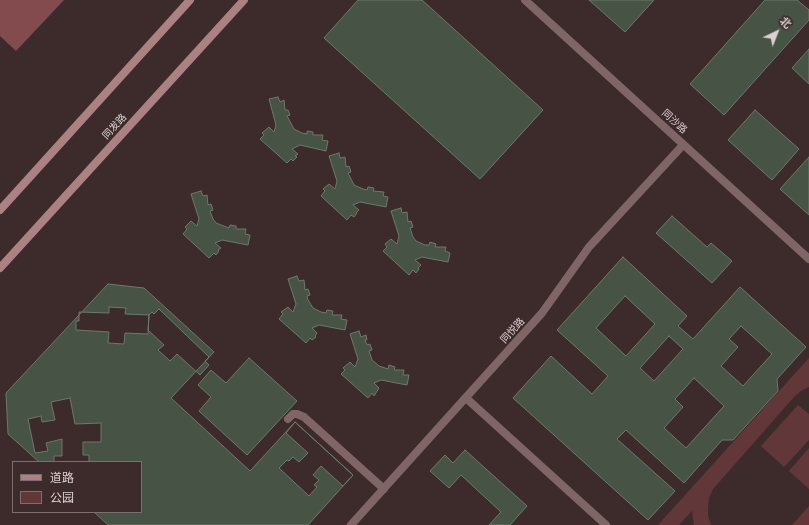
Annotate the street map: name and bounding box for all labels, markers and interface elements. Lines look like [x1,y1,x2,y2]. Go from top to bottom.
north arrow [757,12,797,52]
text: 北 [776,14,795,32]
street label: 同沙路 [659,108,689,136]
street label: 同发路 [101,112,129,142]
street label: 同悦路 [499,316,527,346]
legend [12,461,142,513]
text: 道路 [50,470,74,486]
text: 公园 [50,490,74,506]

